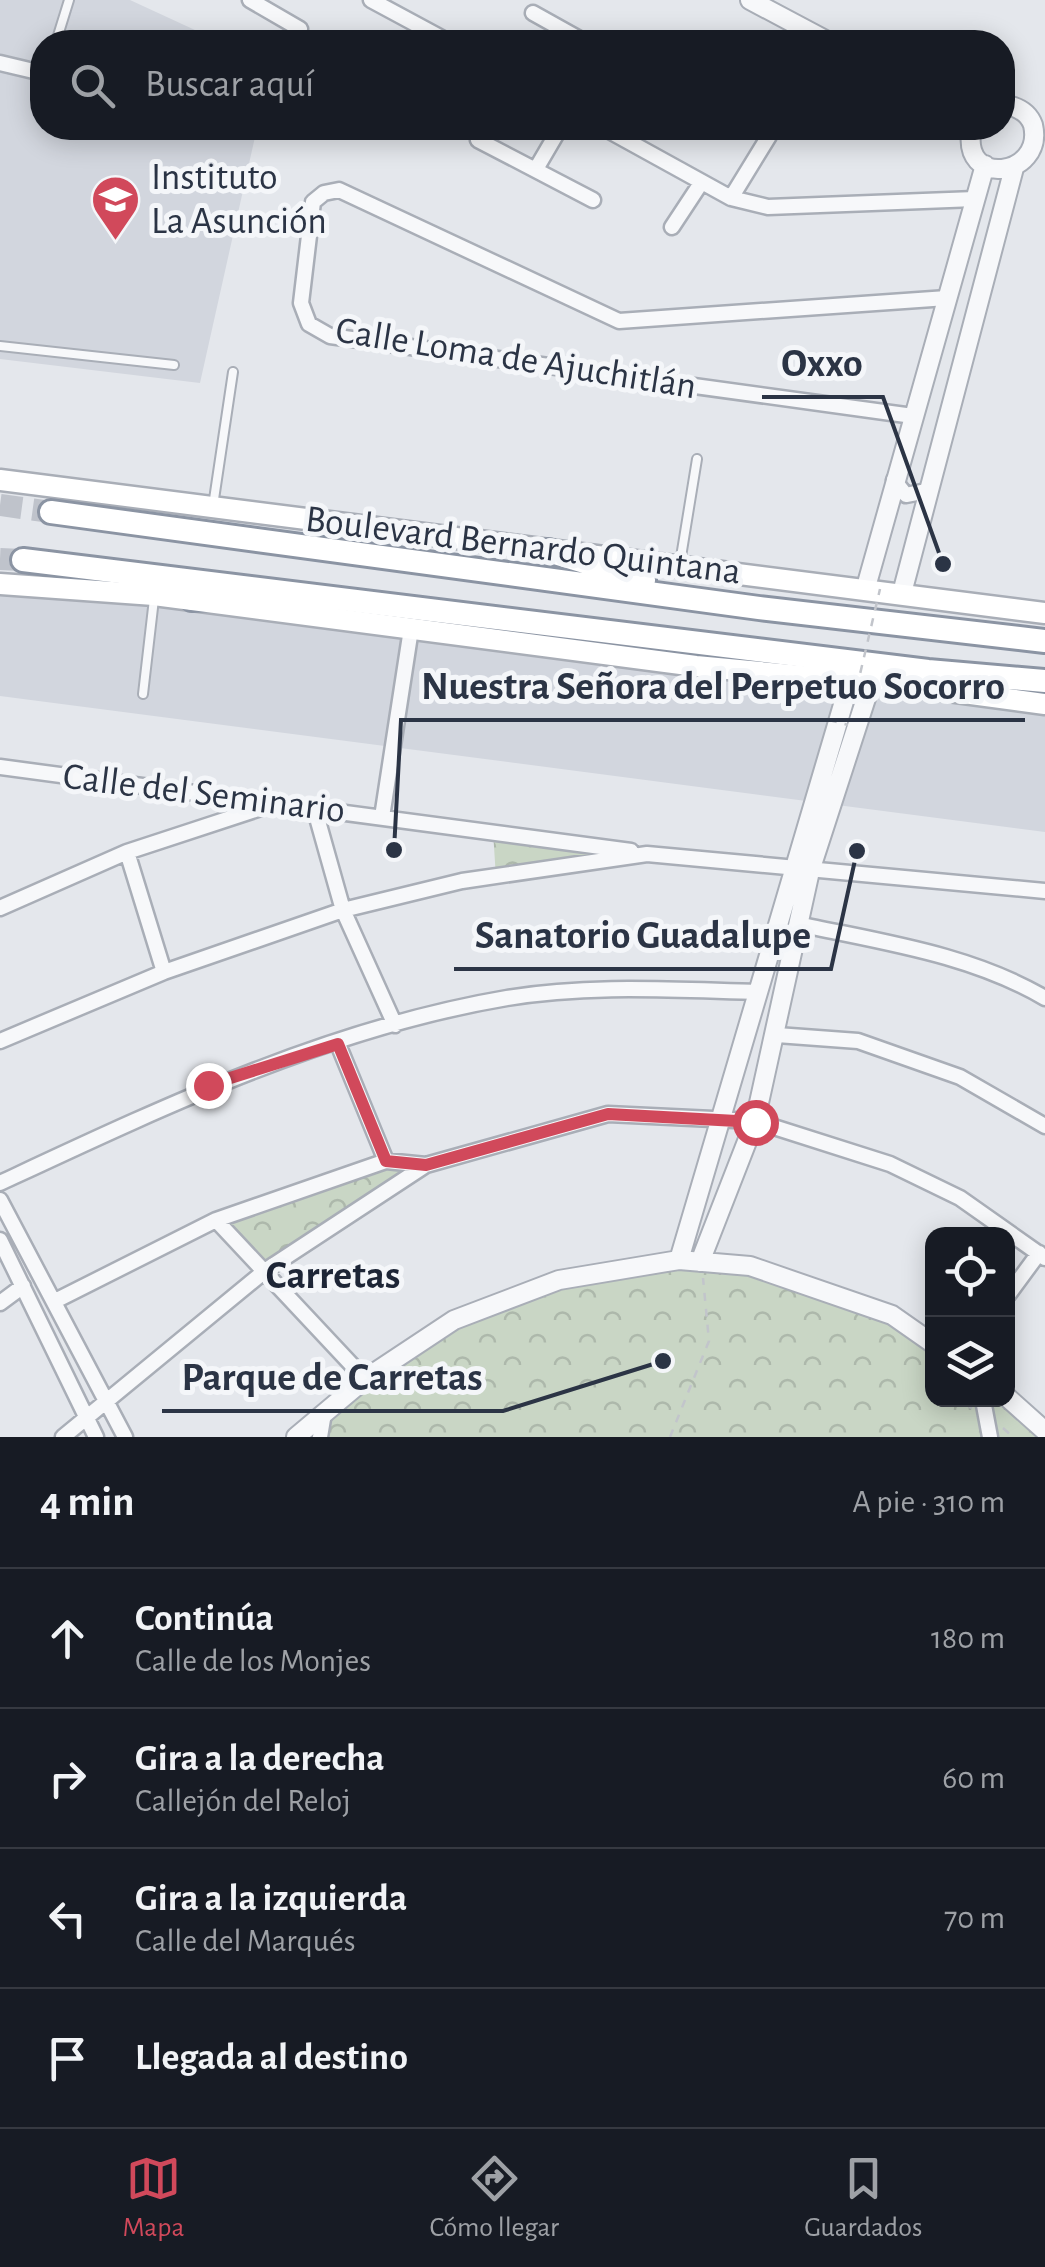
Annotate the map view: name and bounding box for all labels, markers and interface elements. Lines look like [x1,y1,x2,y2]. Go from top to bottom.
search box [30,30,1015,140]
icon: search [65,58,120,113]
text: Buscar aquí [145,66,314,104]
place label: Instituto La Asunción [151,159,327,241]
school or university icon: Instituto La Asunción [90,174,142,242]
street label: Calle Loma de Ajuchitlán [333,312,699,406]
callout: Oxxo [762,327,883,397]
text: Oxxo [781,344,863,384]
street label: Boulevard Bernardo Quintana [303,500,743,592]
callout: Nuestra Señora del Perpetuo Socorro [401,650,1025,720]
text: Nuestra Señora del Perpetuo Socorro [421,667,1005,707]
street label: Calle del Seminario [61,758,347,830]
callout: Sanatorio Guadalupe [454,899,831,969]
text: Sanatorio Guadalupe [475,916,811,956]
route end [186,1063,232,1109]
route start [733,1100,779,1146]
map controls [925,1227,1015,1407]
button: locate [925,1227,1015,1317]
district label: Carretas [266,1256,400,1296]
button: layers [925,1317,1015,1407]
callout: Parque de Carretas [162,1341,503,1411]
text: Parque de Carretas [181,1358,483,1398]
text: 4 min [40,1481,135,1523]
text: A pie · 310 m [853,1486,1005,1518]
text: Continúa [135,1600,274,1638]
icon: ahead [40,1611,95,1666]
text: 180 m [931,1622,1005,1654]
text: Calle de los Monjes [135,1645,371,1677]
text: Gira a la derecha [135,1740,385,1778]
icon: right [40,1751,95,1806]
text: 60 m [942,1762,1005,1794]
text: Callejón del Reloj [135,1785,351,1817]
text: Gira a la izquierda [135,1880,407,1918]
icon: left [40,1891,95,1946]
text: 70 m [944,1902,1005,1934]
text: Calle del Marqués [135,1925,356,1957]
icon: arrive [40,2031,95,2086]
text: Llegada al destino [135,2039,408,2077]
tab: Mapa [123,2151,184,2245]
tab: Cómo llegar [430,2151,559,2245]
tab: Guardados [804,2151,922,2245]

